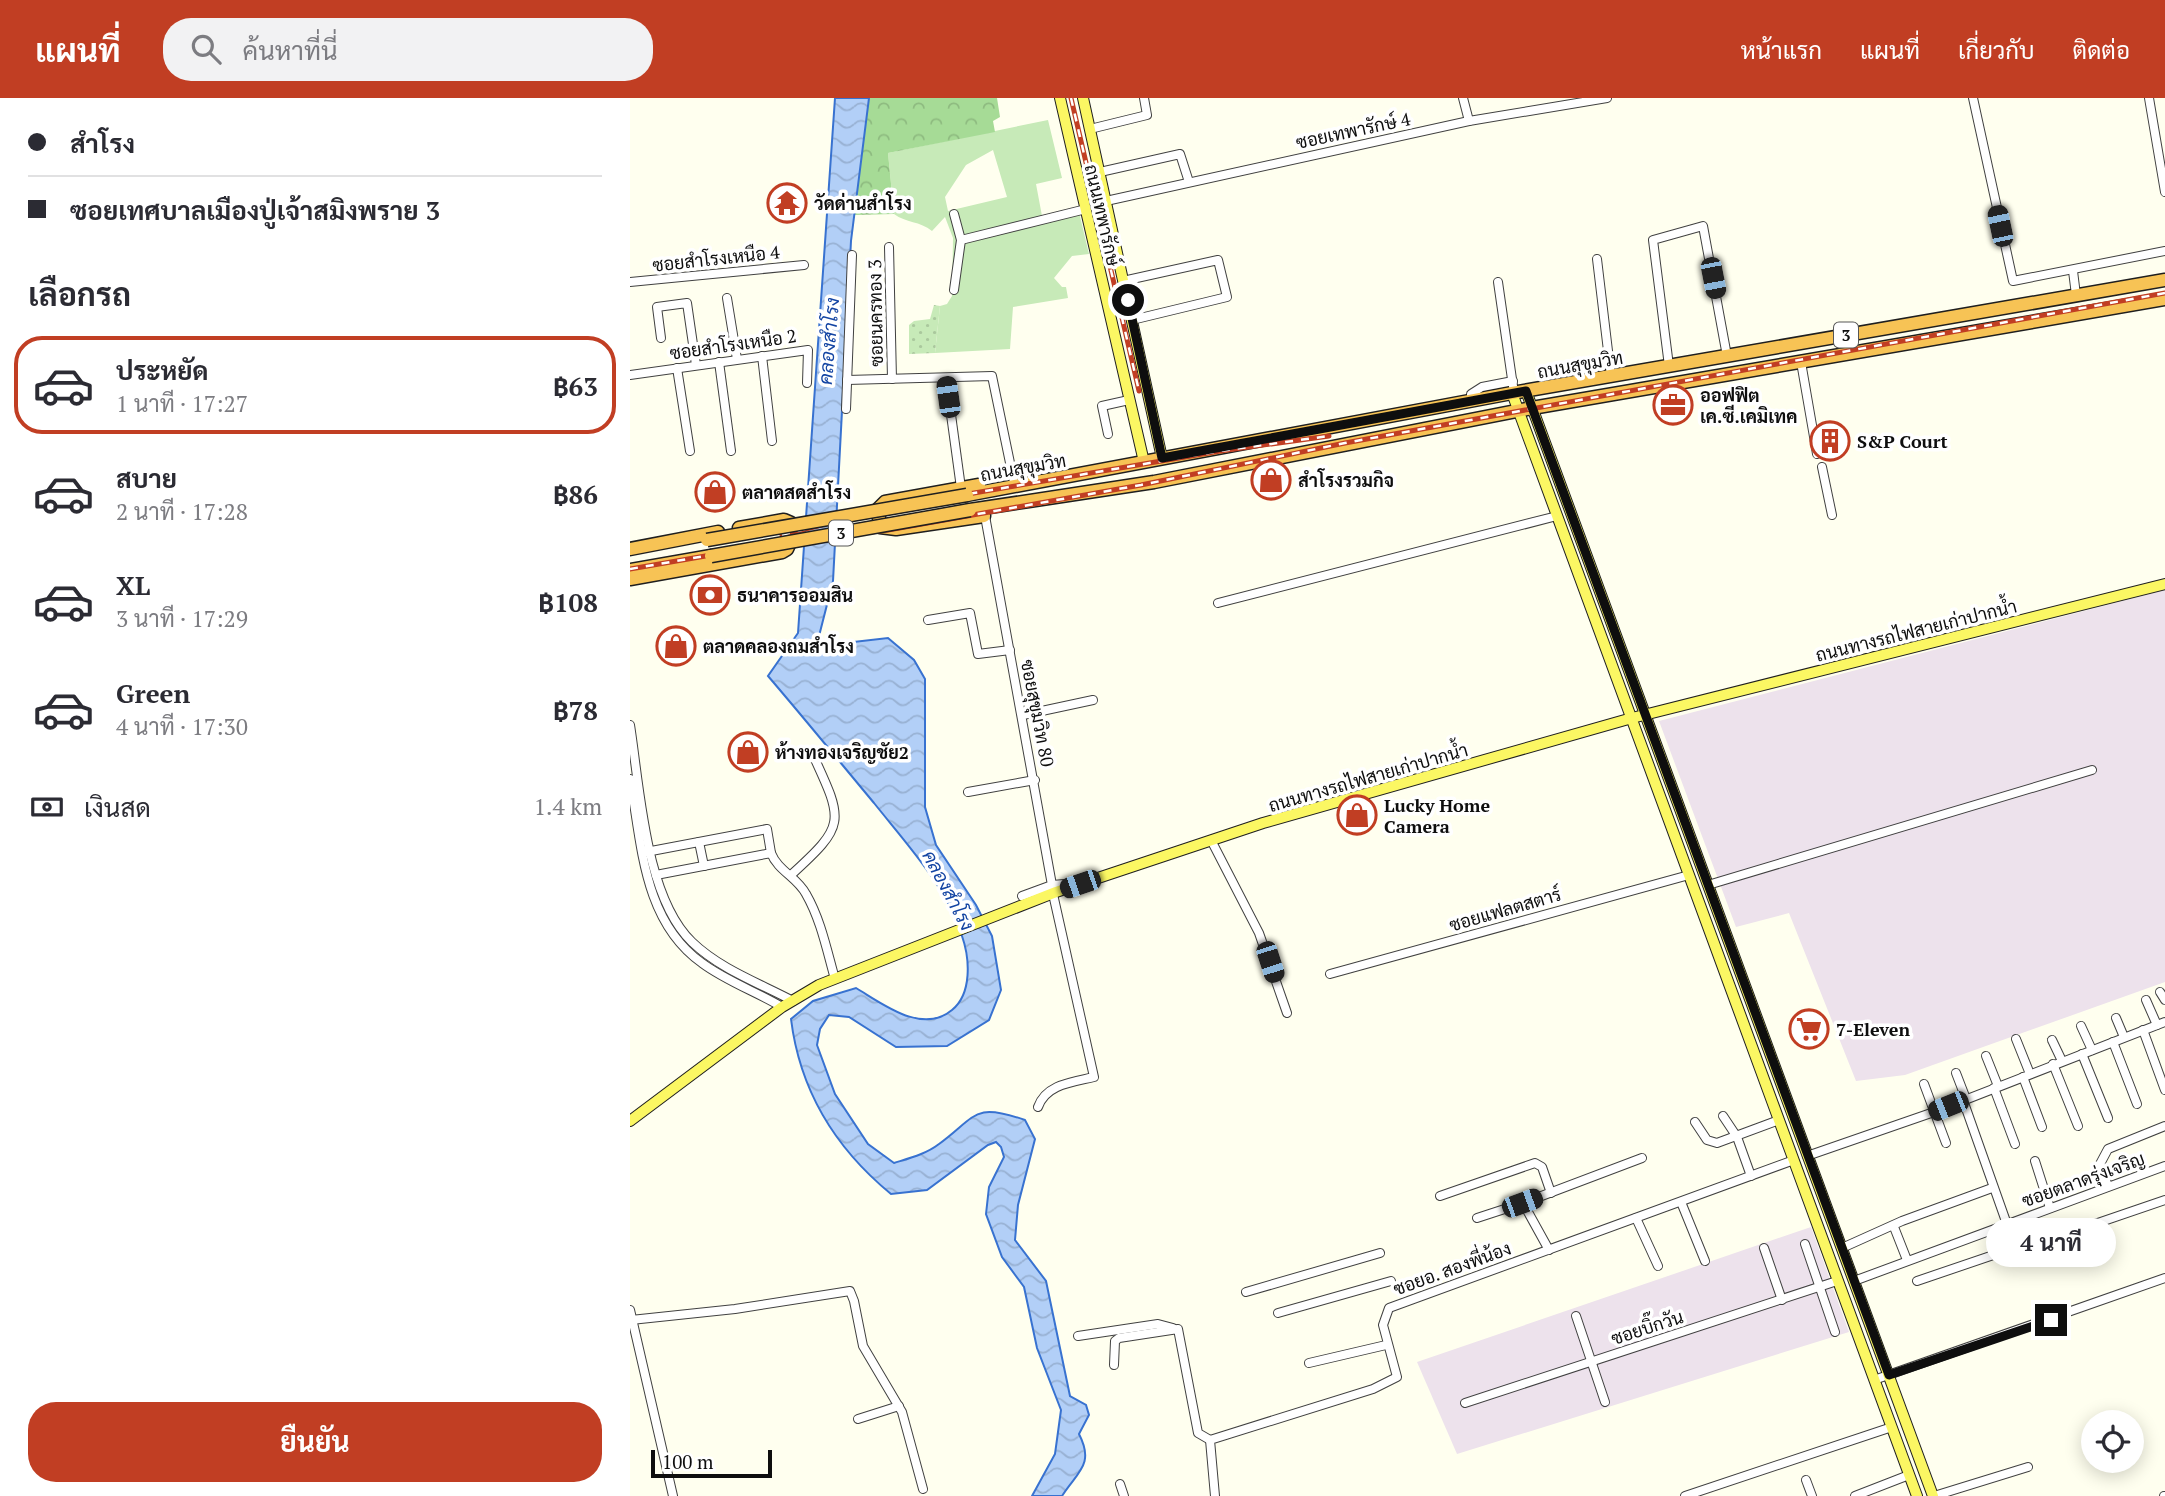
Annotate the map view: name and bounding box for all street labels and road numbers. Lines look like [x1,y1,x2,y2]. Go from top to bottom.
street label: ซอยเทพารักษ์ 4 [1294,106,1413,154]
street label: ถนนเทพารักษ์ [1080,162,1127,269]
street label: ซอยสำโรงเหนือ 4 [651,239,781,277]
street label: ซอยนครทอง 3 [862,259,888,367]
road number: 3 [1834,322,1858,347]
street label: ซอยสำโรงเหนือ 2 [668,323,798,365]
street label: ถนนสุขุมวิท [1535,345,1625,384]
street label: ถนนสุขุมวิท [978,448,1068,487]
road number: 3 [829,520,853,546]
street label: ถนนทางรถไฟสายเก่าปากน้ำ [1812,590,2019,667]
street label: ซอยสุขุมวิท 80 [1015,657,1060,769]
street label: ถนนทางรถไฟสายเก่าปากน้ำ [1265,734,1471,817]
street label: ซอยแฟลตสตาร์ [1446,881,1564,936]
street label: ซอยตลาดรุ่งเจริญ [2018,1146,2148,1213]
street label: ซอยอ. สองพี่น้อง [1389,1233,1514,1300]
street label: ซอยบิ๊กวัน [1607,1301,1686,1350]

